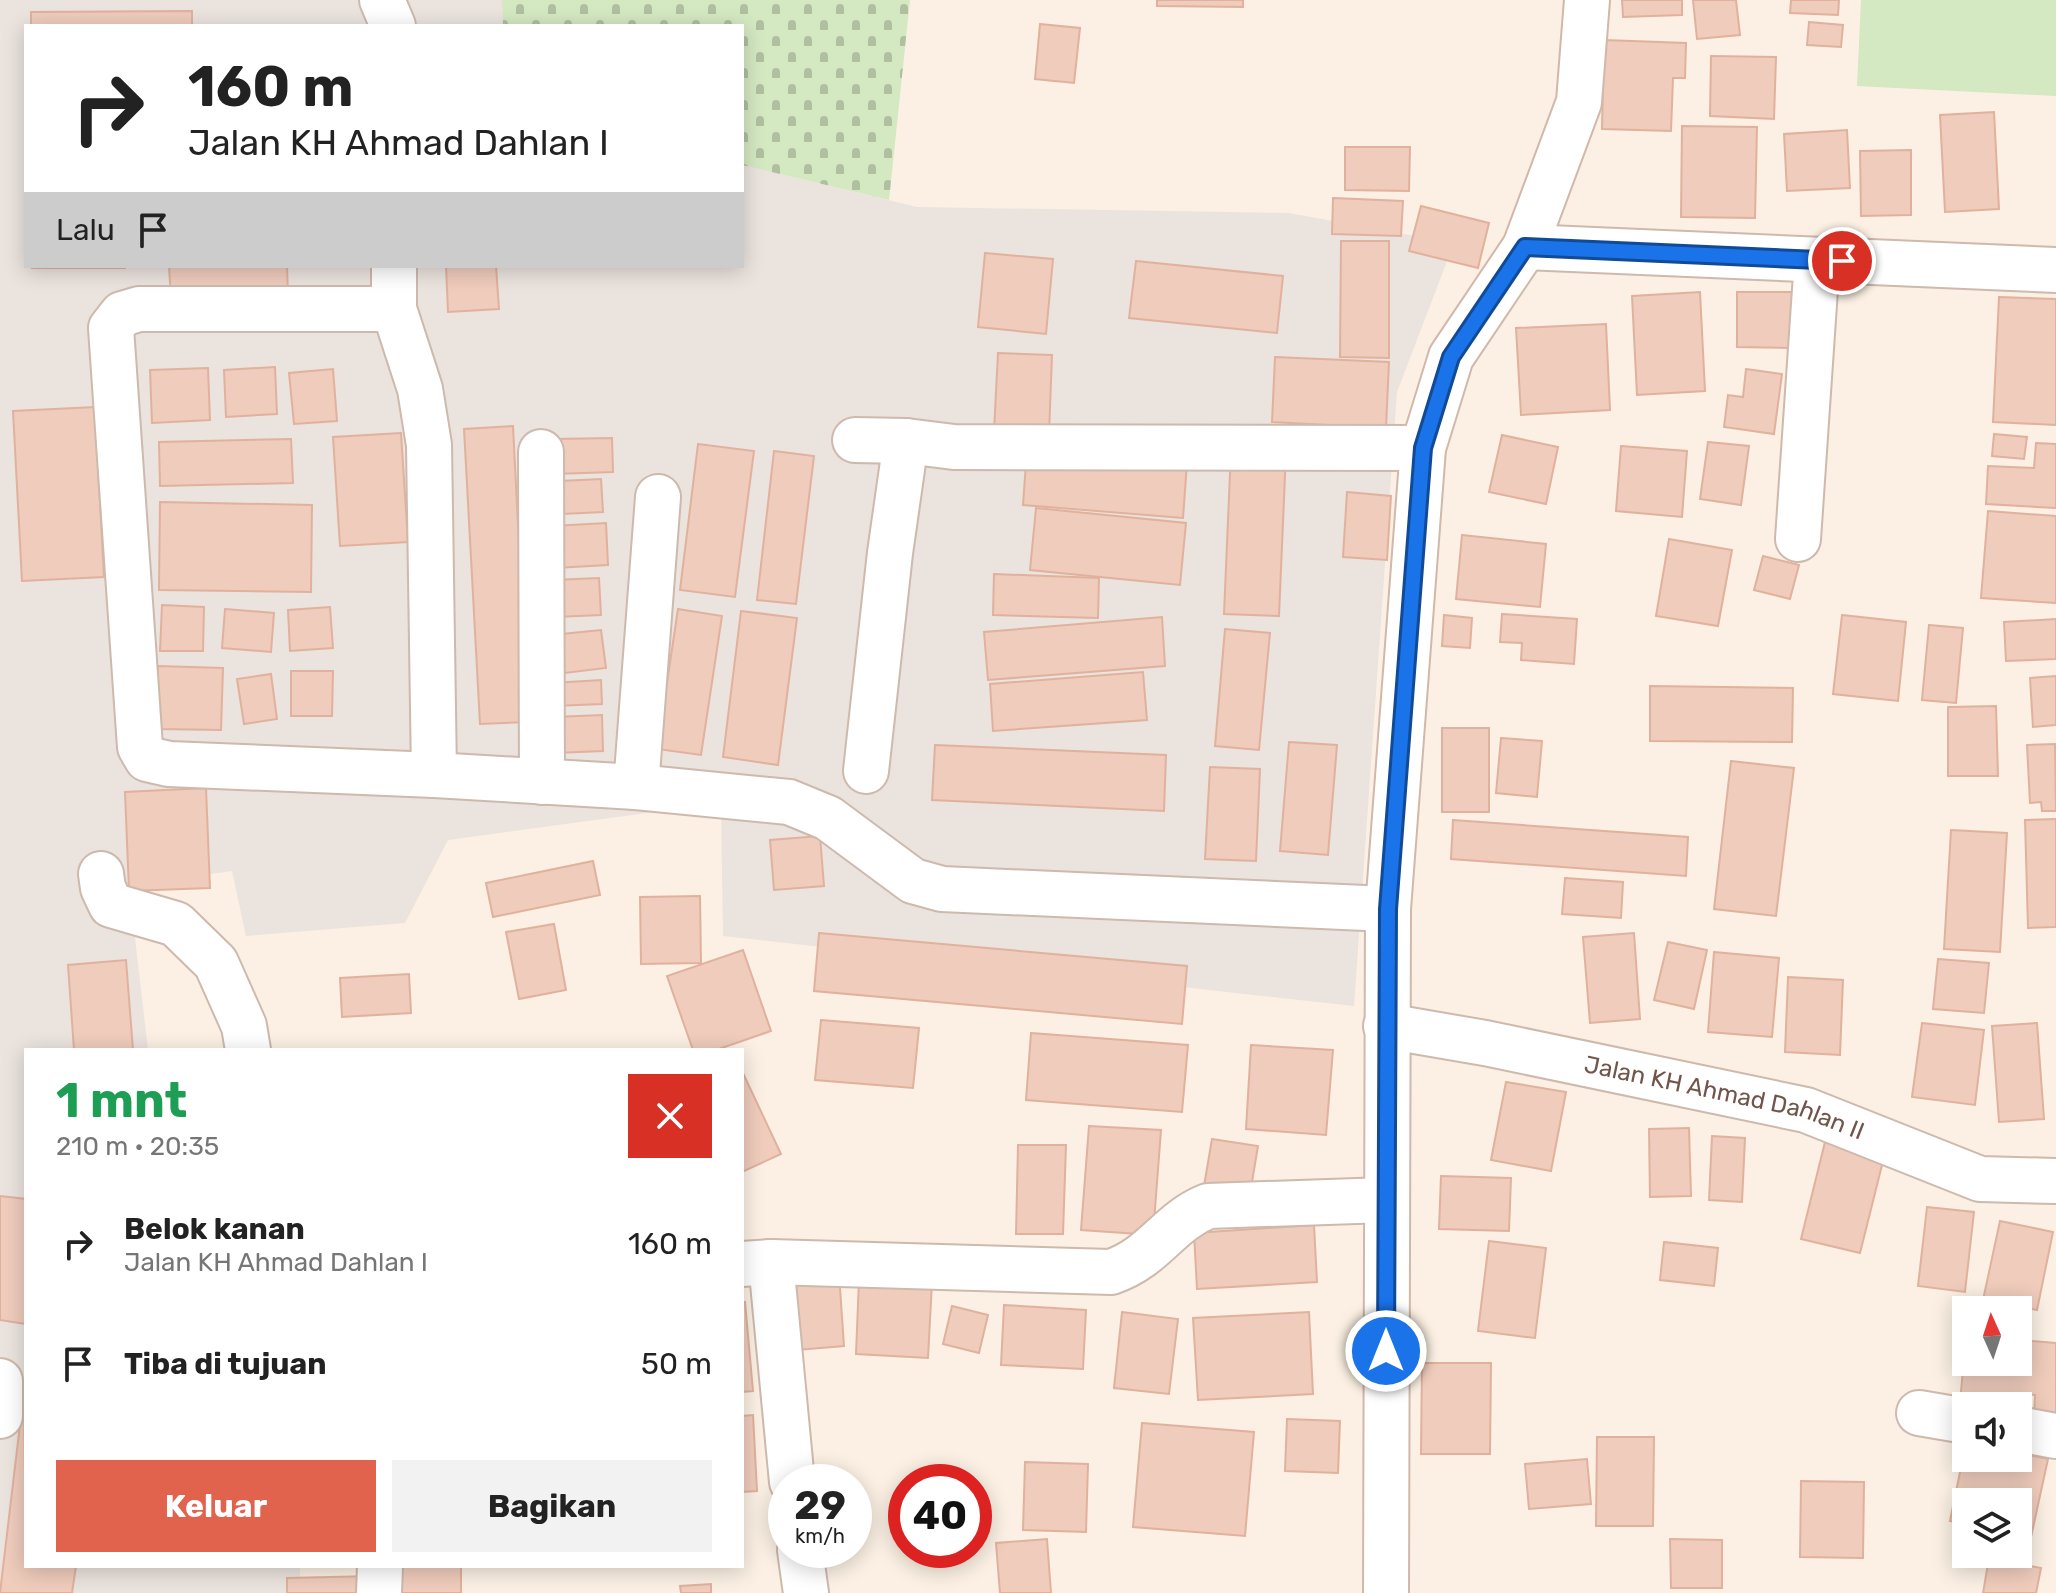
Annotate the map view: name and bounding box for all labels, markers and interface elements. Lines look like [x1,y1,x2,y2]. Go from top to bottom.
text: 160 m [188,54,354,120]
icon: right [56,56,160,160]
text: Jalan KH Ahmad Dahlan I [188,121,609,164]
icon: arrive [131,208,175,252]
text: Lalu [56,212,115,248]
pin [1808,227,1876,295]
icon: arrive [1820,239,1864,283]
street label: Jalan KH Ahmad Dahlan II [1582,1050,1868,1146]
text: 1 mnt [56,1072,187,1129]
button: close [628,1074,712,1158]
text: 210 m · 20:35 [56,1131,219,1162]
text: Belok kanan [124,1211,305,1247]
icon: right [56,1222,100,1266]
text: 160 m [628,1226,712,1262]
text: Jalan KH Ahmad Dahlan I [124,1247,428,1278]
north arrow [1952,1296,2032,1376]
map controls [1952,1296,2032,1568]
position arrow [1344,1309,1428,1393]
icon: arrive [56,1342,100,1386]
text: Tiba di tujuan [124,1346,326,1382]
text: 50 m [641,1346,712,1382]
button: sound [1952,1392,2032,1472]
button: Keluar [56,1460,376,1552]
button: Bagikan [392,1460,712,1552]
speed limit sign: 40 [888,1464,992,1568]
text: 29 [794,1482,846,1529]
button: layers [1952,1488,2032,1568]
text: km/h [795,1524,845,1548]

